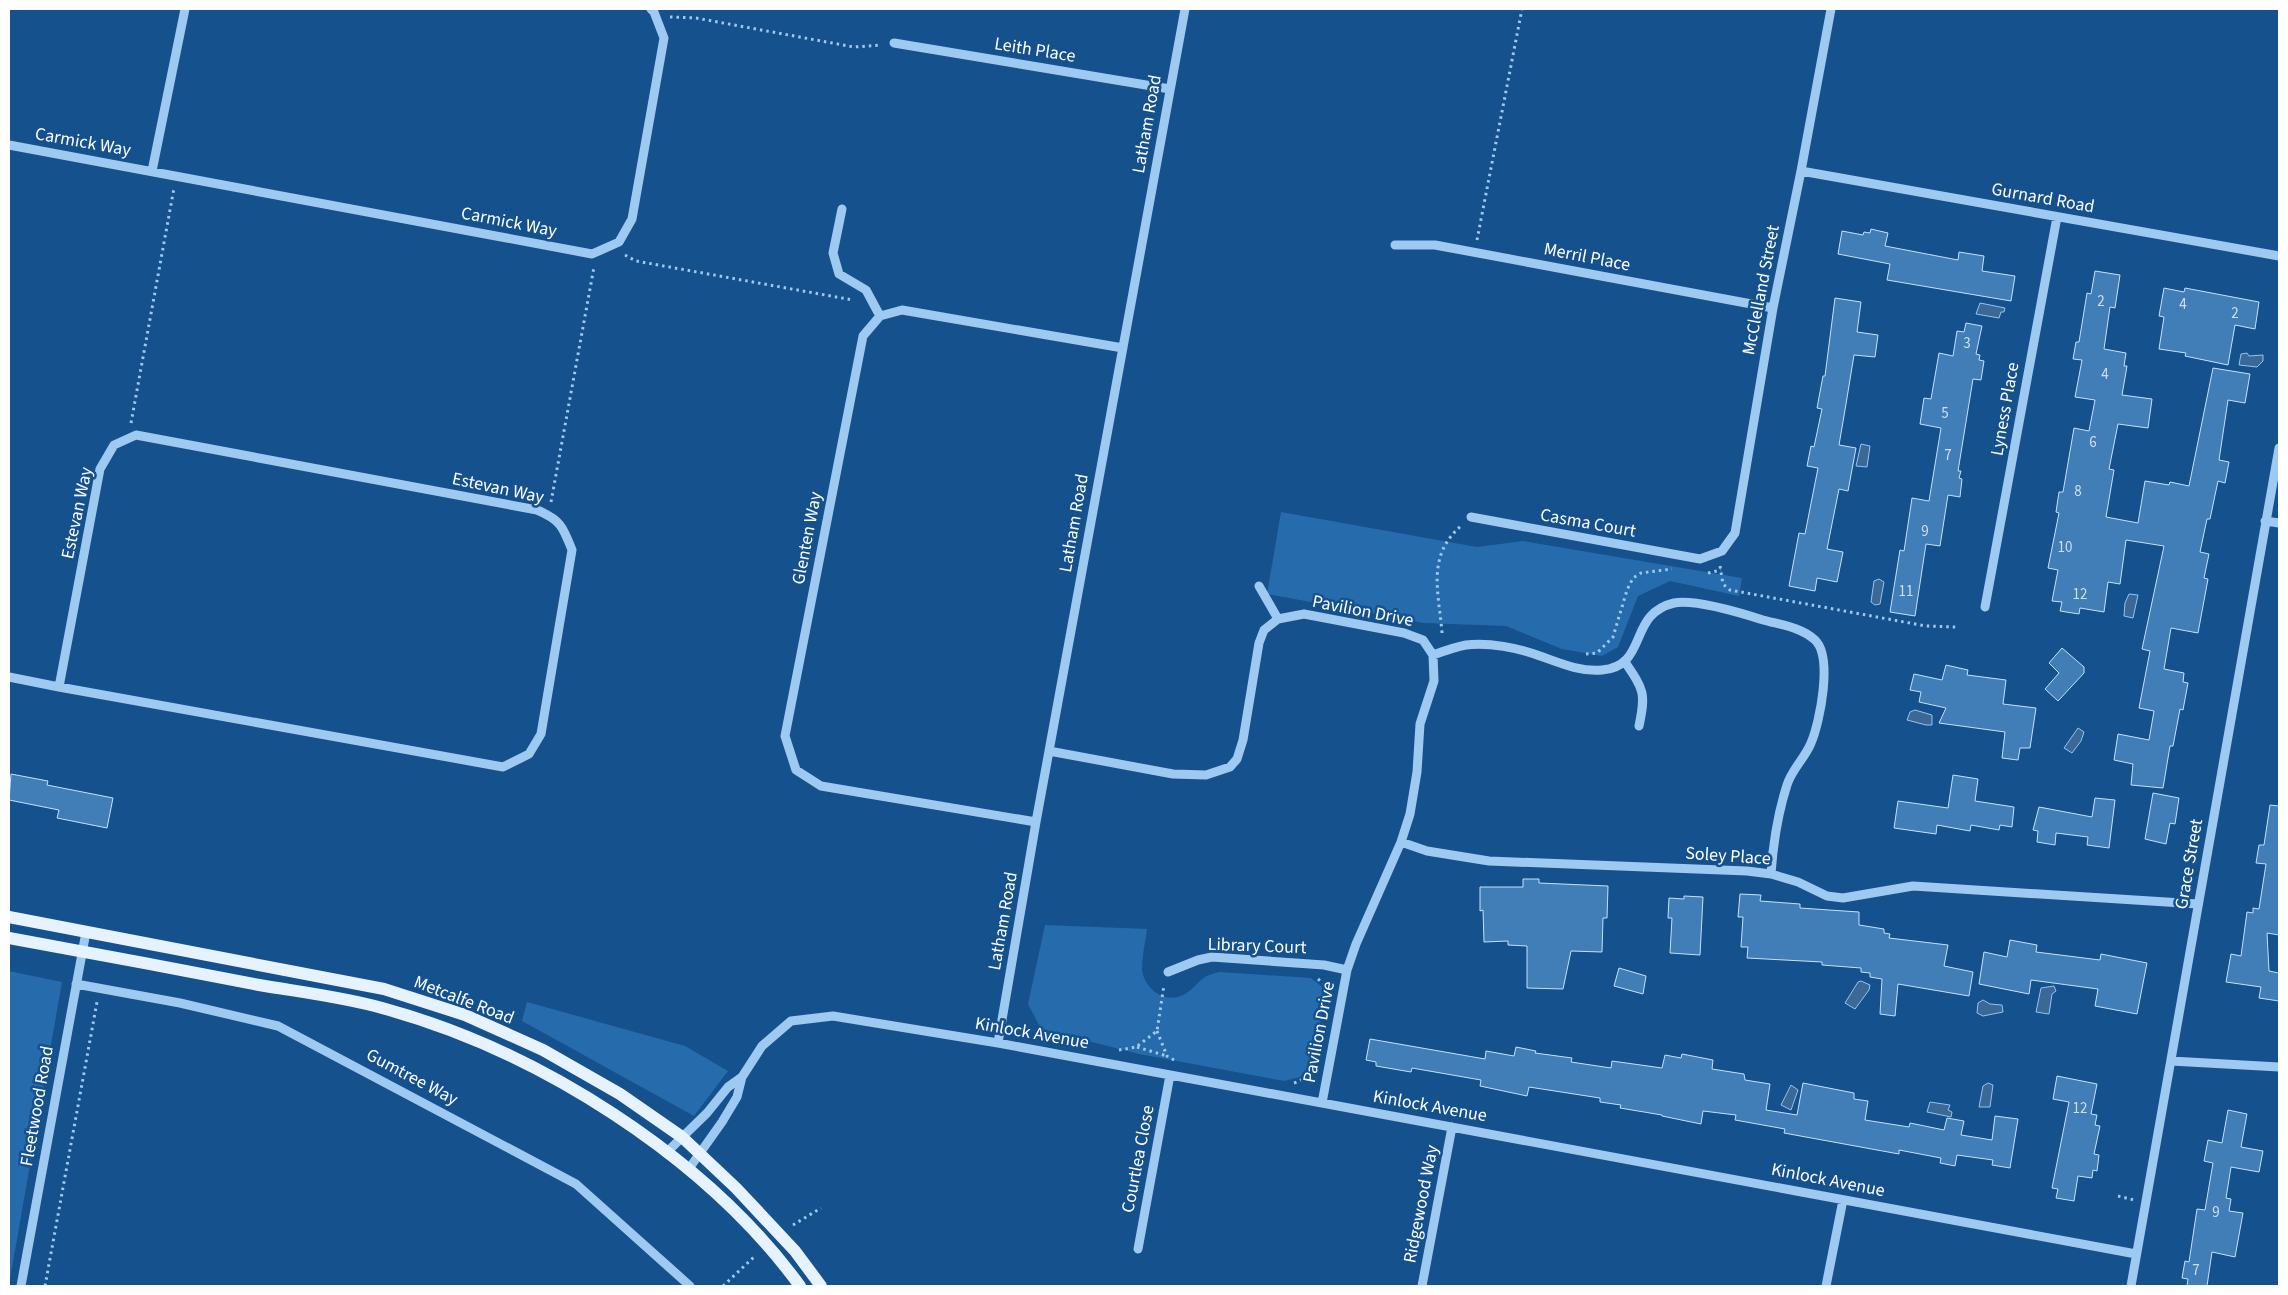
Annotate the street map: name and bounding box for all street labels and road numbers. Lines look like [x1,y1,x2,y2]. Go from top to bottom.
street label: Leith Place [993,31,1078,69]
street label: Latham Road [1126,73,1168,175]
street label: Carmick Way [33,121,134,163]
street label: Gurnard Road [1989,177,2097,219]
street label: Carmick Way [459,200,560,244]
street label: McClelland Street [1736,223,1786,357]
street label: Merril Place [1542,236,1633,278]
street label: Lyness Place [1984,360,2026,458]
street label: Estevan Way [55,464,99,561]
street label: Estevan Way [450,466,547,510]
street label: Latham Road [1053,472,1095,574]
street label: Glenten Way [786,489,828,587]
street label: Casma Court [1538,502,1638,544]
street label: Pavilion Drive [1310,589,1416,633]
street label: Grace Street [2169,817,2209,911]
street label: Soley Place [1684,841,1772,871]
street label: Latham Road [982,870,1024,972]
street label: Library Court [1207,932,1307,960]
street label: Metcalfe Road [410,969,518,1031]
street label: Pavilion Drive [1297,979,1341,1085]
street label: Kinlock Avenue [973,1011,1091,1055]
street label: Gumtree Way [362,1042,463,1112]
street label: Fleetwood Road [14,1044,60,1168]
street label: Kinlock Avenue [1371,1084,1489,1128]
street label: Courtlea Close [1115,1103,1161,1215]
street label: Ridgewood Way [1397,1142,1445,1265]
street label: Kinlock Avenue [1769,1157,1887,1203]

